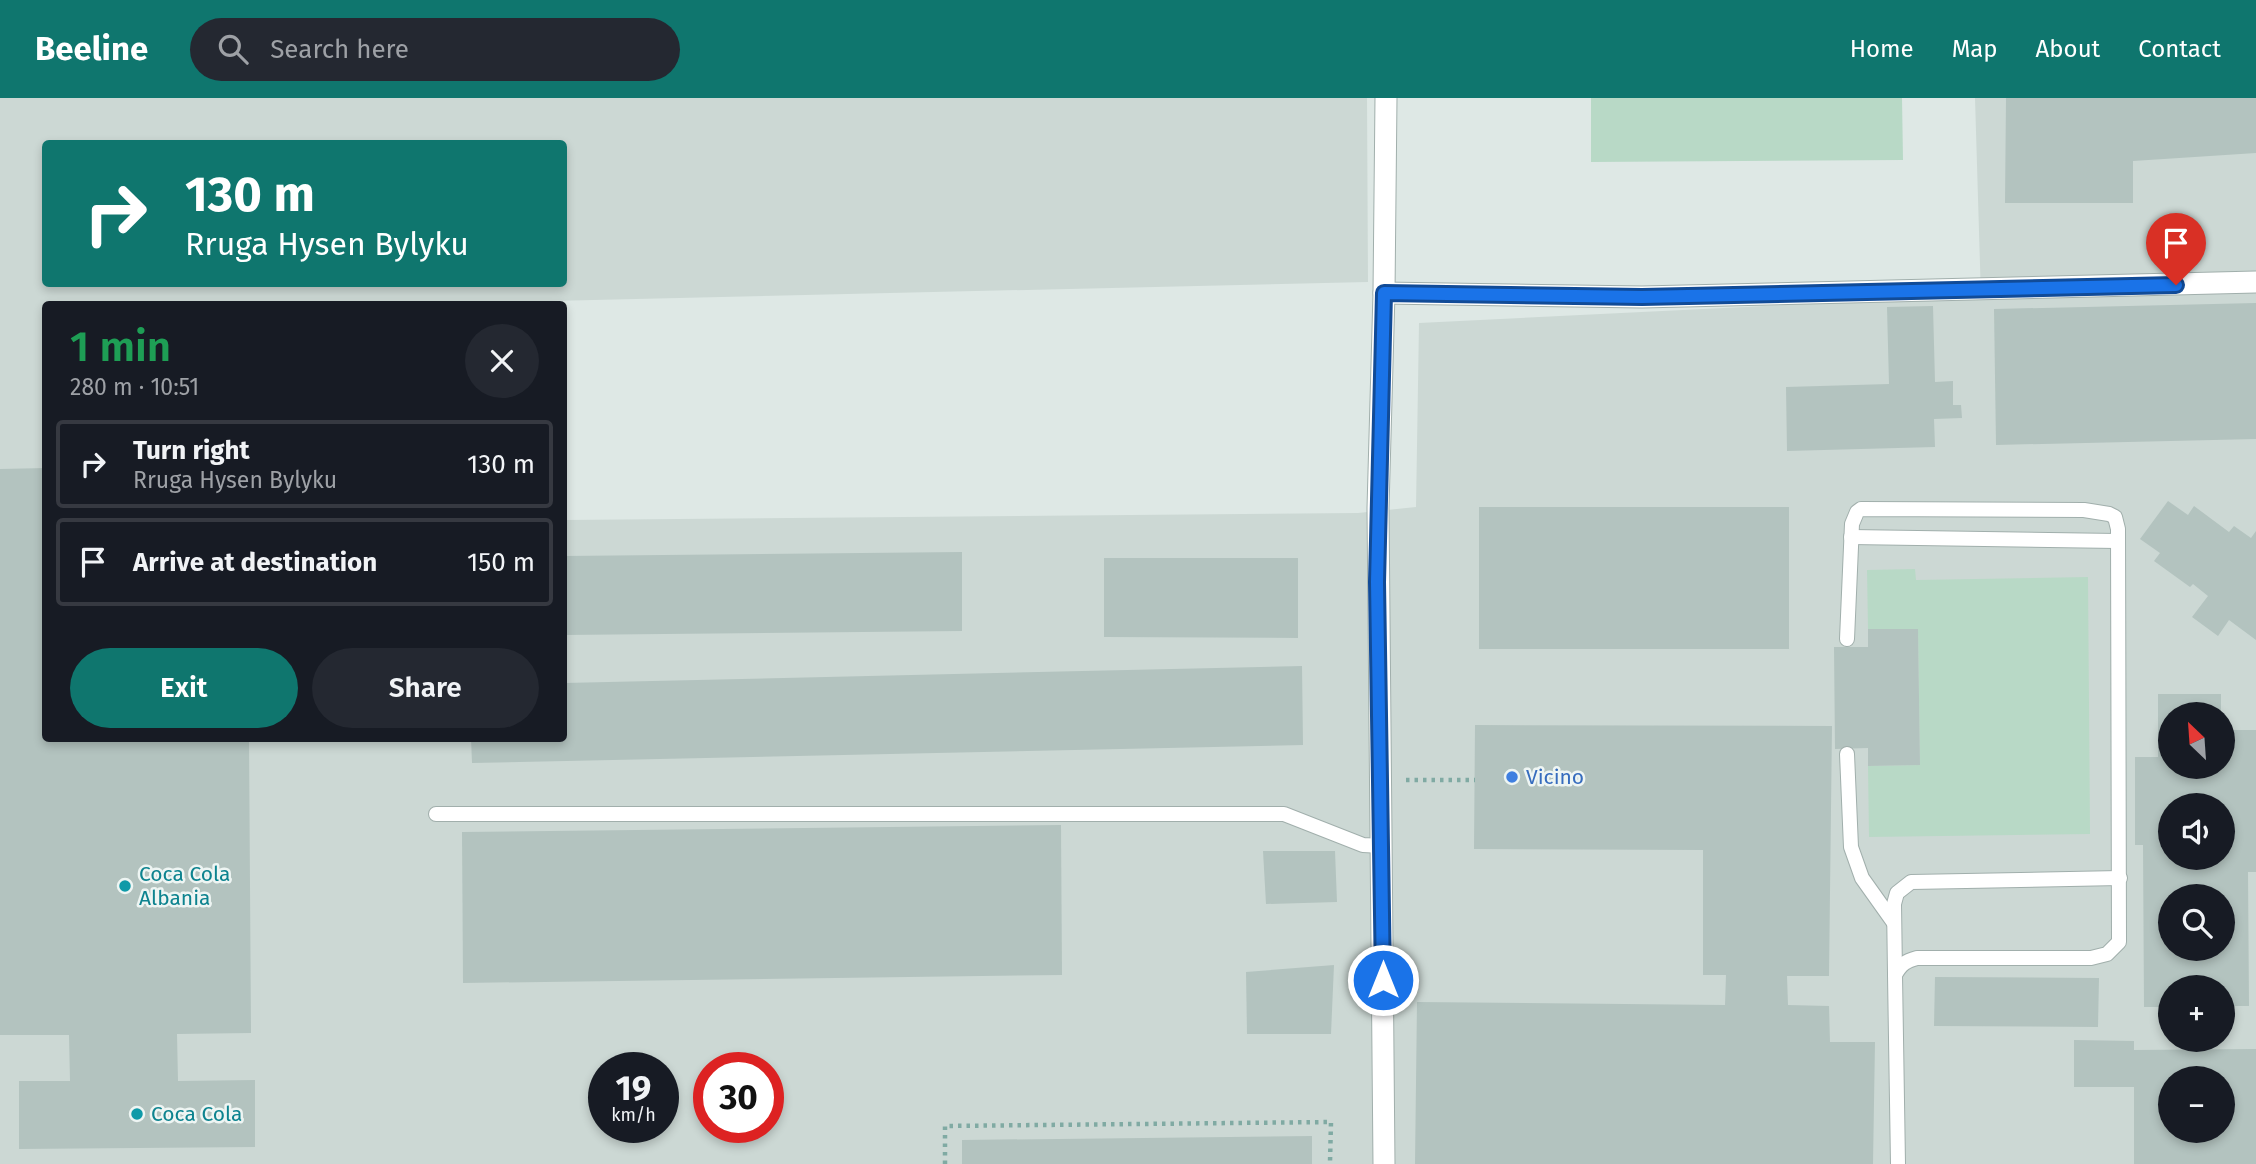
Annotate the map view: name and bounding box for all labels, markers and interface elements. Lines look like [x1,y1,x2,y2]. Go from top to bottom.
search box [190,18,680,81]
text: Beeline [35,29,148,69]
icon: search [214,30,252,68]
text: Search here [270,34,409,65]
text: Home [1850,35,1914,63]
text: Map [1952,35,1998,63]
text: About [2036,35,2100,63]
text: Contact [2138,35,2221,63]
text: 130 m [185,165,315,224]
icon: right [70,168,161,259]
pin [2146,213,2206,285]
icon: arrive [2157,224,2195,262]
text: Rruga Hysen Bylyku [185,225,469,263]
text: 1 min [70,322,171,372]
button: close [465,324,539,398]
text: 280 m · 10:51 [70,373,199,401]
text: Turn right [133,435,250,466]
icon: right [74,445,112,483]
text: 130 m [467,449,535,480]
text: Rruga Hysen Bylyku [133,466,337,494]
icon: arrive [74,543,112,581]
text: Arrive at destination [133,547,377,578]
text: 150 m [467,547,535,578]
button: Exit [70,648,298,728]
button: Share [312,648,539,728]
north arrow [2158,702,2235,779]
map controls [2158,702,2235,1143]
place label: Vicino [1526,764,1584,790]
marker: Vicino [1504,769,1520,785]
button: sound [2158,793,2235,870]
place label: Coca Cola Albania [139,861,231,911]
marker: Coca Cola Albania [117,878,133,894]
button: search [2158,884,2235,961]
position arrow [1346,943,1420,1017]
button: + [2158,975,2235,1052]
speed limit sign: 30 [693,1052,784,1143]
button: − [2158,1066,2235,1143]
text: 19 [616,1067,651,1109]
place label: Coca Cola [151,1101,243,1127]
text: km/h [611,1104,656,1126]
marker: Coca Cola [129,1106,145,1122]

